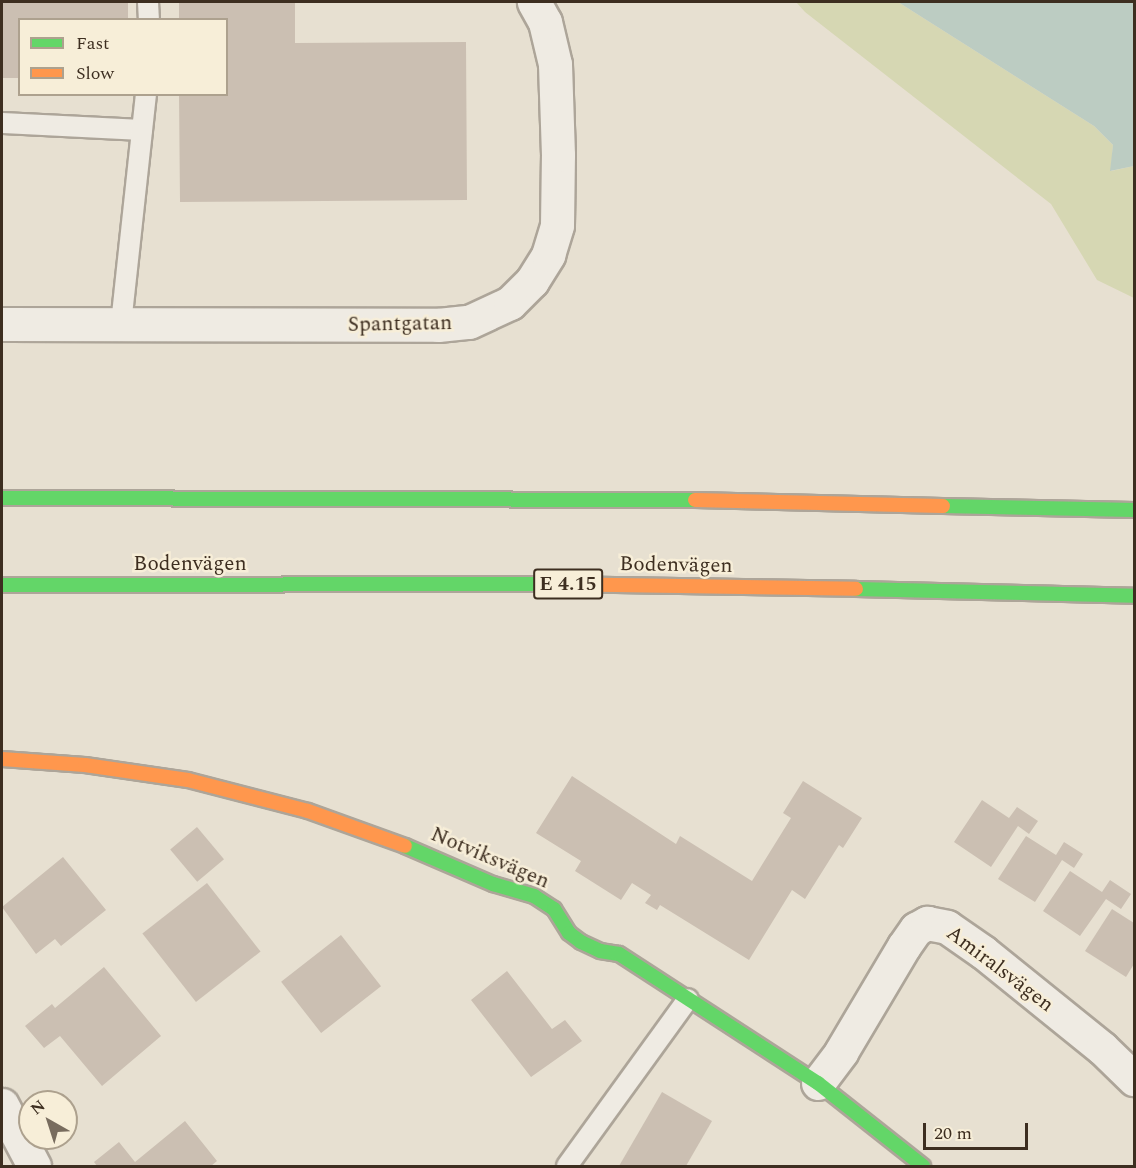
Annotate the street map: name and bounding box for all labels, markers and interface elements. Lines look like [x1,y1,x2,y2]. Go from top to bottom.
legend [18,18,228,96]
text: Fast [76,30,109,57]
text: Slow [76,60,114,87]
street label: Spantgatan [348,310,452,338]
street label: Bodenvägen [133,551,247,577]
street label: Bodenvägen [619,551,733,579]
road number: E 4.15 [532,567,604,601]
street label: Notviksvägen [427,822,553,894]
street label: Amiralsvägen [941,920,1059,1018]
north arrow [18,1090,78,1150]
text: N [25,1094,51,1121]
scale bar [926,1111,1031,1149]
text: 20 m [934,1120,972,1147]

